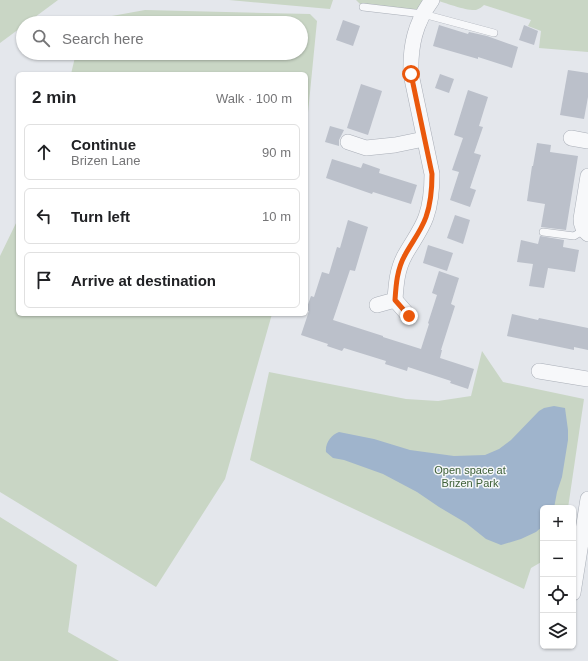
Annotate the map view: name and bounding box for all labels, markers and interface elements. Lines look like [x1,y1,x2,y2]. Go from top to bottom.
search box [16,16,308,60]
icon: search [30,27,52,49]
text: Search here [62,30,144,47]
route start [402,65,420,83]
text: 2 min [32,88,76,107]
text: Walk · 100 m [216,91,292,106]
text: Continue [71,136,136,153]
icon: ahead [33,141,55,163]
text: 90 m [262,145,291,160]
text: Brizen Lane [71,153,140,168]
icon: left [33,205,55,227]
text: Turn left [71,208,130,225]
text: 10 m [262,209,291,224]
icon: arrive [33,269,55,291]
text: Arrive at destination [71,272,216,289]
route end [400,307,418,325]
park label: Open space at Brizen Park [434,464,506,489]
map controls [540,505,576,649]
button: + [540,505,576,541]
button: − [540,541,576,577]
button: locate [540,577,576,613]
button: layers [540,613,576,649]

